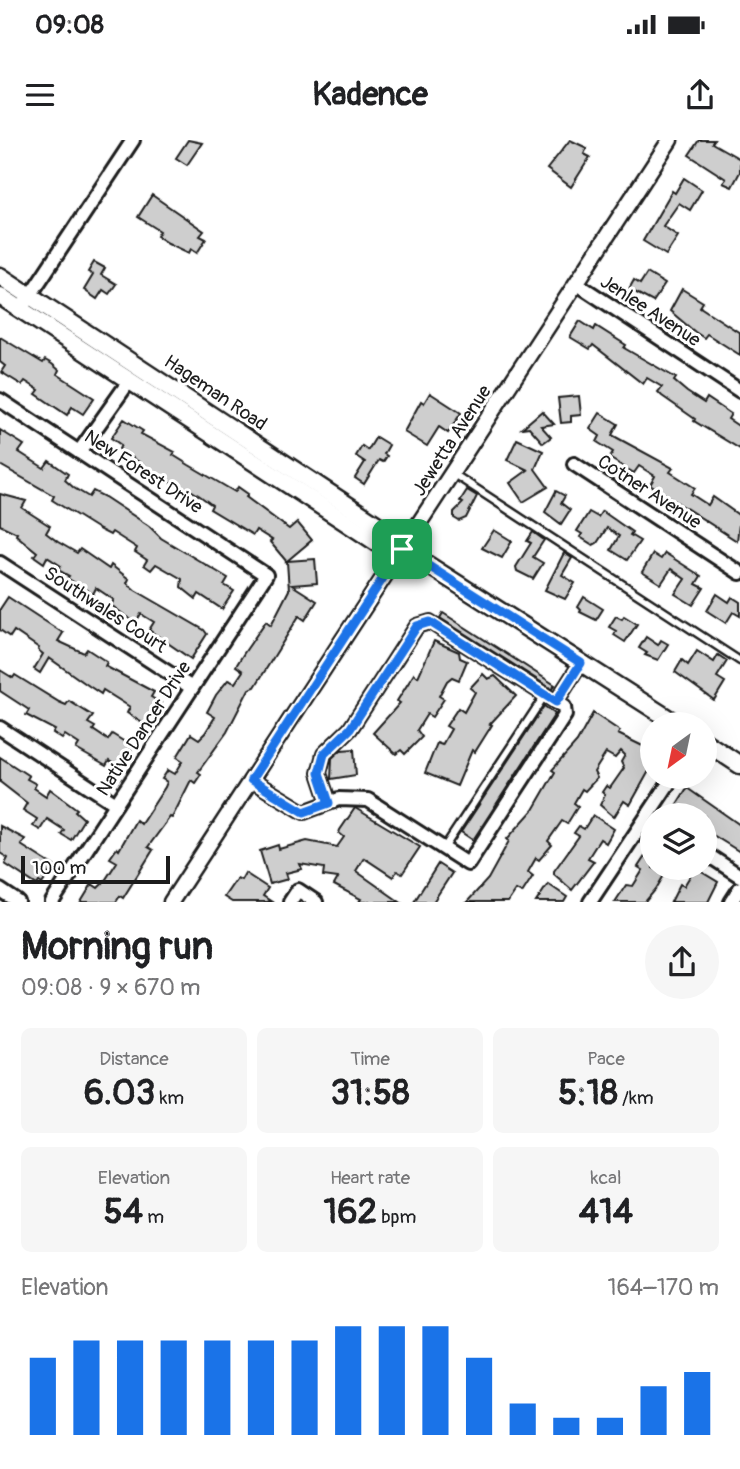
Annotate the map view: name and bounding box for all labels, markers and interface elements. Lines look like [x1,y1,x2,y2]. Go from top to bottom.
text: 09:08 [35,9,104,41]
text: Kadence [312,75,428,115]
icon: menu [21,76,59,114]
icon: share [681,76,719,114]
street label: Jenlee Avenue [596,270,706,352]
street label: Hageman Road [159,350,271,436]
street label: Jewetta Avenue [407,380,497,500]
street label: New Forest Drive [80,425,208,519]
street label: Cotner Avenue [593,449,706,535]
pin [372,519,432,579]
icon: arrive [383,530,421,568]
street label: Southwales Court [40,561,172,659]
street label: Native Dancer Drive [91,656,197,801]
north arrow [640,712,718,789]
map controls [640,712,717,880]
button: layers [640,803,717,880]
scale bar [21,853,170,885]
text: 100 m [32,856,86,880]
text: Morning run [21,923,213,971]
button: share [645,925,719,999]
text: 09:08 · 9 × 670 m [21,973,200,1002]
text: Distance [99,1047,169,1071]
text: Time [350,1047,390,1071]
text: Pace [587,1047,625,1071]
text: 6.03 [84,1071,155,1115]
text: 31:58 [330,1071,410,1115]
text: 5:18 [558,1071,618,1115]
text: km [155,1086,184,1110]
text: /km [618,1086,654,1110]
text: Elevation [98,1166,170,1190]
text: Heart rate [330,1166,410,1190]
text: kcal [591,1166,621,1190]
text: 54 [104,1190,143,1234]
text: 162 [324,1190,377,1234]
text: 414 [579,1190,633,1234]
text: m [143,1205,164,1229]
text: bpm [377,1205,416,1229]
text: Elevation [21,1273,109,1302]
text: 164–170 m [607,1273,719,1302]

